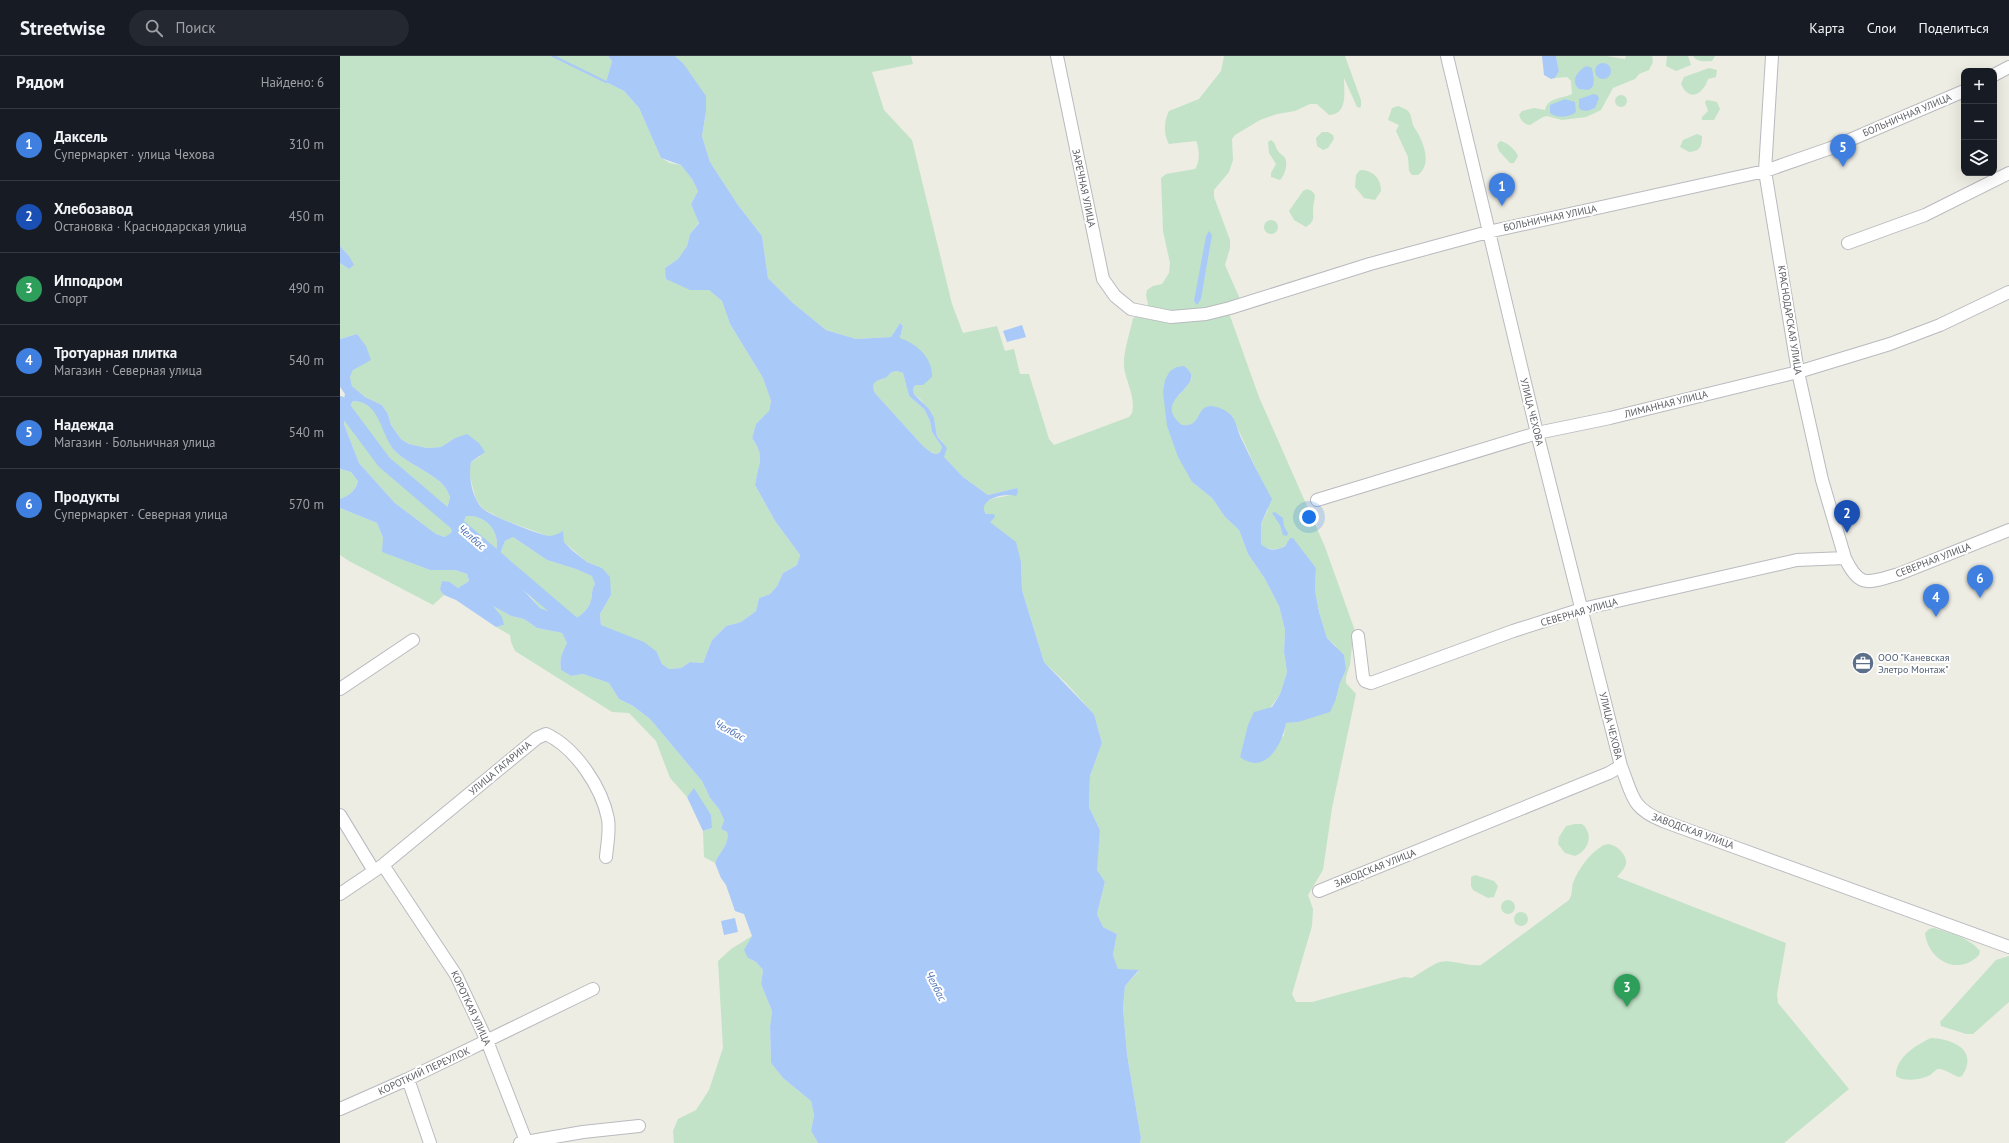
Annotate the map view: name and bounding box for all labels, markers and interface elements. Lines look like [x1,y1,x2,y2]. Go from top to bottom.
search box [129,10,409,46]
text: Streetwise [20,16,105,40]
icon: search [143,17,165,39]
text: Поиск [175,18,215,37]
text: Карта [1809,19,1845,37]
text: Слои [1867,19,1896,37]
text: Поделиться [1918,19,1989,37]
map controls [1961,68,1997,176]
button: + [1961,68,1997,104]
text: Рядом [16,71,64,93]
text: Найдено: 6 [261,74,324,91]
street label: БОЛЬНИЧНАЯ УЛИЦА [1861,90,1954,140]
button: − [1961,104,1997,140]
text: Даксель [54,127,108,146]
pin: 5 [1830,134,1856,167]
text: 1 [25,136,33,153]
text: 310 m [289,136,324,153]
button: layers [1961,140,1997,176]
text: Супермаркет · улица Чехова [54,146,215,163]
street label: ЗАРЕЧНАЯ УЛИЦА [1069,148,1099,229]
pin: 1 [1489,173,1515,206]
text: Хлебозавод [54,199,133,218]
street label: БОЛЬНИЧНАЯ УЛИЦА [1502,202,1598,234]
text: 2 [25,208,33,225]
text: 450 m [289,208,324,225]
text: Остановка · Краснодарская улица [54,218,247,235]
street label: КРАСНОДАРСКАЯ УЛИЦА [1775,265,1805,376]
text: Ипподром [54,271,123,290]
text: 3 [25,280,33,297]
text: 490 m [289,280,324,297]
text: Спорт [54,290,87,307]
text: Тротуарная плитка [54,343,177,362]
text: 4 [25,352,33,369]
text: 540 m [289,352,324,369]
text: Магазин · Северная улица [54,362,202,379]
street label: УЛИЦА ЧЕХОВА [1517,377,1547,447]
street label: ЛИМАННАЯ УЛИЦА [1622,387,1709,421]
text: Надежда [54,415,114,434]
text: 5 [25,424,33,441]
text: 540 m [289,424,324,441]
text: Магазин · Больничная улица [54,434,216,451]
text: Продукты [54,487,120,506]
text: 6 [25,496,33,513]
text: 570 m [289,496,324,513]
pin: 2 [1834,500,1860,533]
text: Супермаркет · Северная улица [54,506,228,523]
your location [1299,507,1319,527]
water label: Челбас [455,521,489,553]
street label: СЕВЕРНАЯ УЛИЦА [1894,540,1973,580]
pin: 6 [1967,565,1993,598]
pin: 4 [1923,584,1949,617]
street label: СЕВЕРНАЯ УЛИЦА [1539,595,1619,629]
office icon: ООО "Каневская Элетро Монтаж" [1850,650,1876,676]
place label: ООО "Каневская Элетро Монтаж" [1878,651,1950,676]
street label: УЛИЦА ЧЕХОВА [1596,691,1626,761]
water label: Челбас [713,716,748,744]
street label: УЛИЦА ГАГАРИНА [466,738,534,798]
street label: ЗАВОДСКАЯ УЛИЦА [1650,810,1736,852]
street label: ЗАВОДСКАЯ УЛИЦА [1332,846,1418,890]
street label: КОРОТКАЯ УЛИЦА [448,969,494,1048]
water label: Челбас [922,969,950,1004]
pin: 3 [1614,974,1640,1007]
street label: КОРОТКИЙ ПЕРЕУЛОК [376,1044,472,1098]

